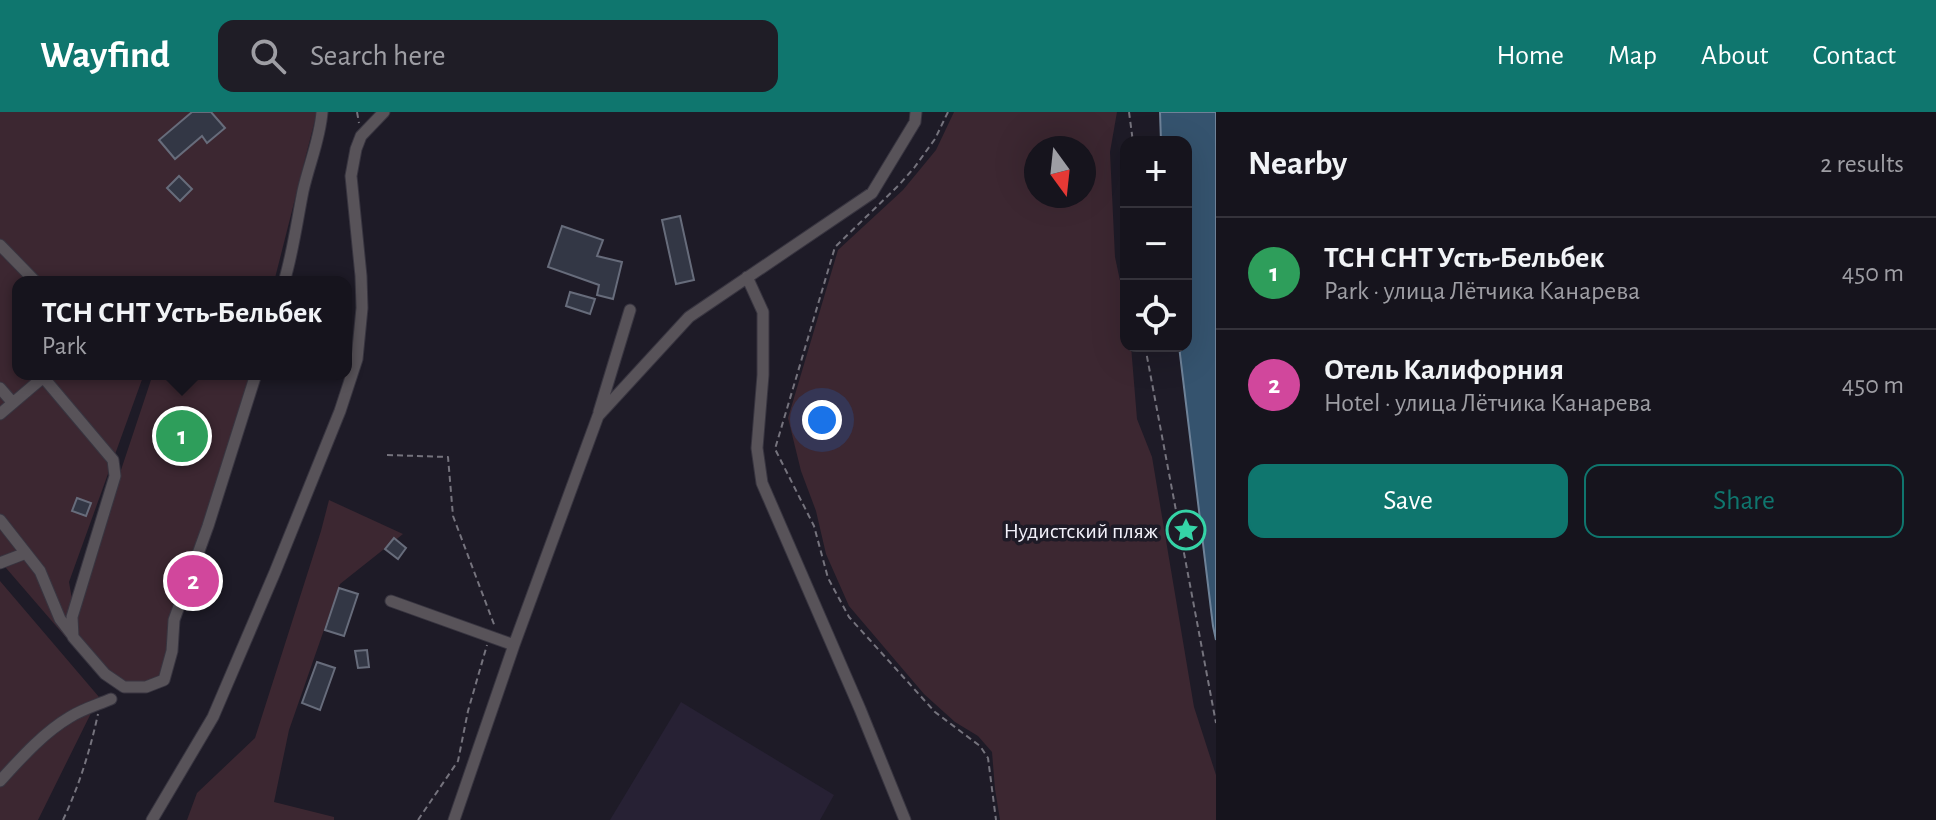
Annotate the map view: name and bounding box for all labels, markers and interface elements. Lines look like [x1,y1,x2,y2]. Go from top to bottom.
search box [218,20,778,92]
icon: search [246,34,290,78]
text: Wayfind [40,37,170,75]
text: Search here [310,41,446,71]
text: Home [1497,42,1564,70]
text: Map [1608,42,1657,70]
text: About [1701,42,1769,70]
text: Contact [1813,42,1896,70]
north arrow [1024,136,1096,208]
map controls [1120,136,1192,352]
button: + [1120,136,1192,208]
text: Nearby [1248,147,1347,181]
text: 2 results [1820,151,1904,177]
button: − [1120,208,1192,280]
text: ТСН СНТ Усть-Бельбек [1324,243,1604,273]
text: 1 [1269,260,1279,286]
text: 450 m [1842,260,1904,286]
popup [12,276,352,380]
text: Park · улица Лётчика Канарева [1324,278,1640,304]
button: locate [1120,280,1192,352]
text: ТСН СНТ Усть-Бельбек [42,298,322,328]
text: Park [42,333,87,359]
text: Отель Калифорния [1324,355,1564,385]
text: 2 [1268,372,1280,398]
text: 450 m [1842,372,1904,398]
text: Hotel · улица Лётчика Канарева [1324,390,1652,416]
your location [802,400,842,440]
pin: 1 [156,406,208,466]
button: Save [1248,464,1568,538]
button: Share [1584,464,1904,538]
place icon: Нудистский пляж [1165,509,1207,551]
place label: Нудистский пляж [1003,520,1158,542]
pin: 2 [167,551,219,611]

